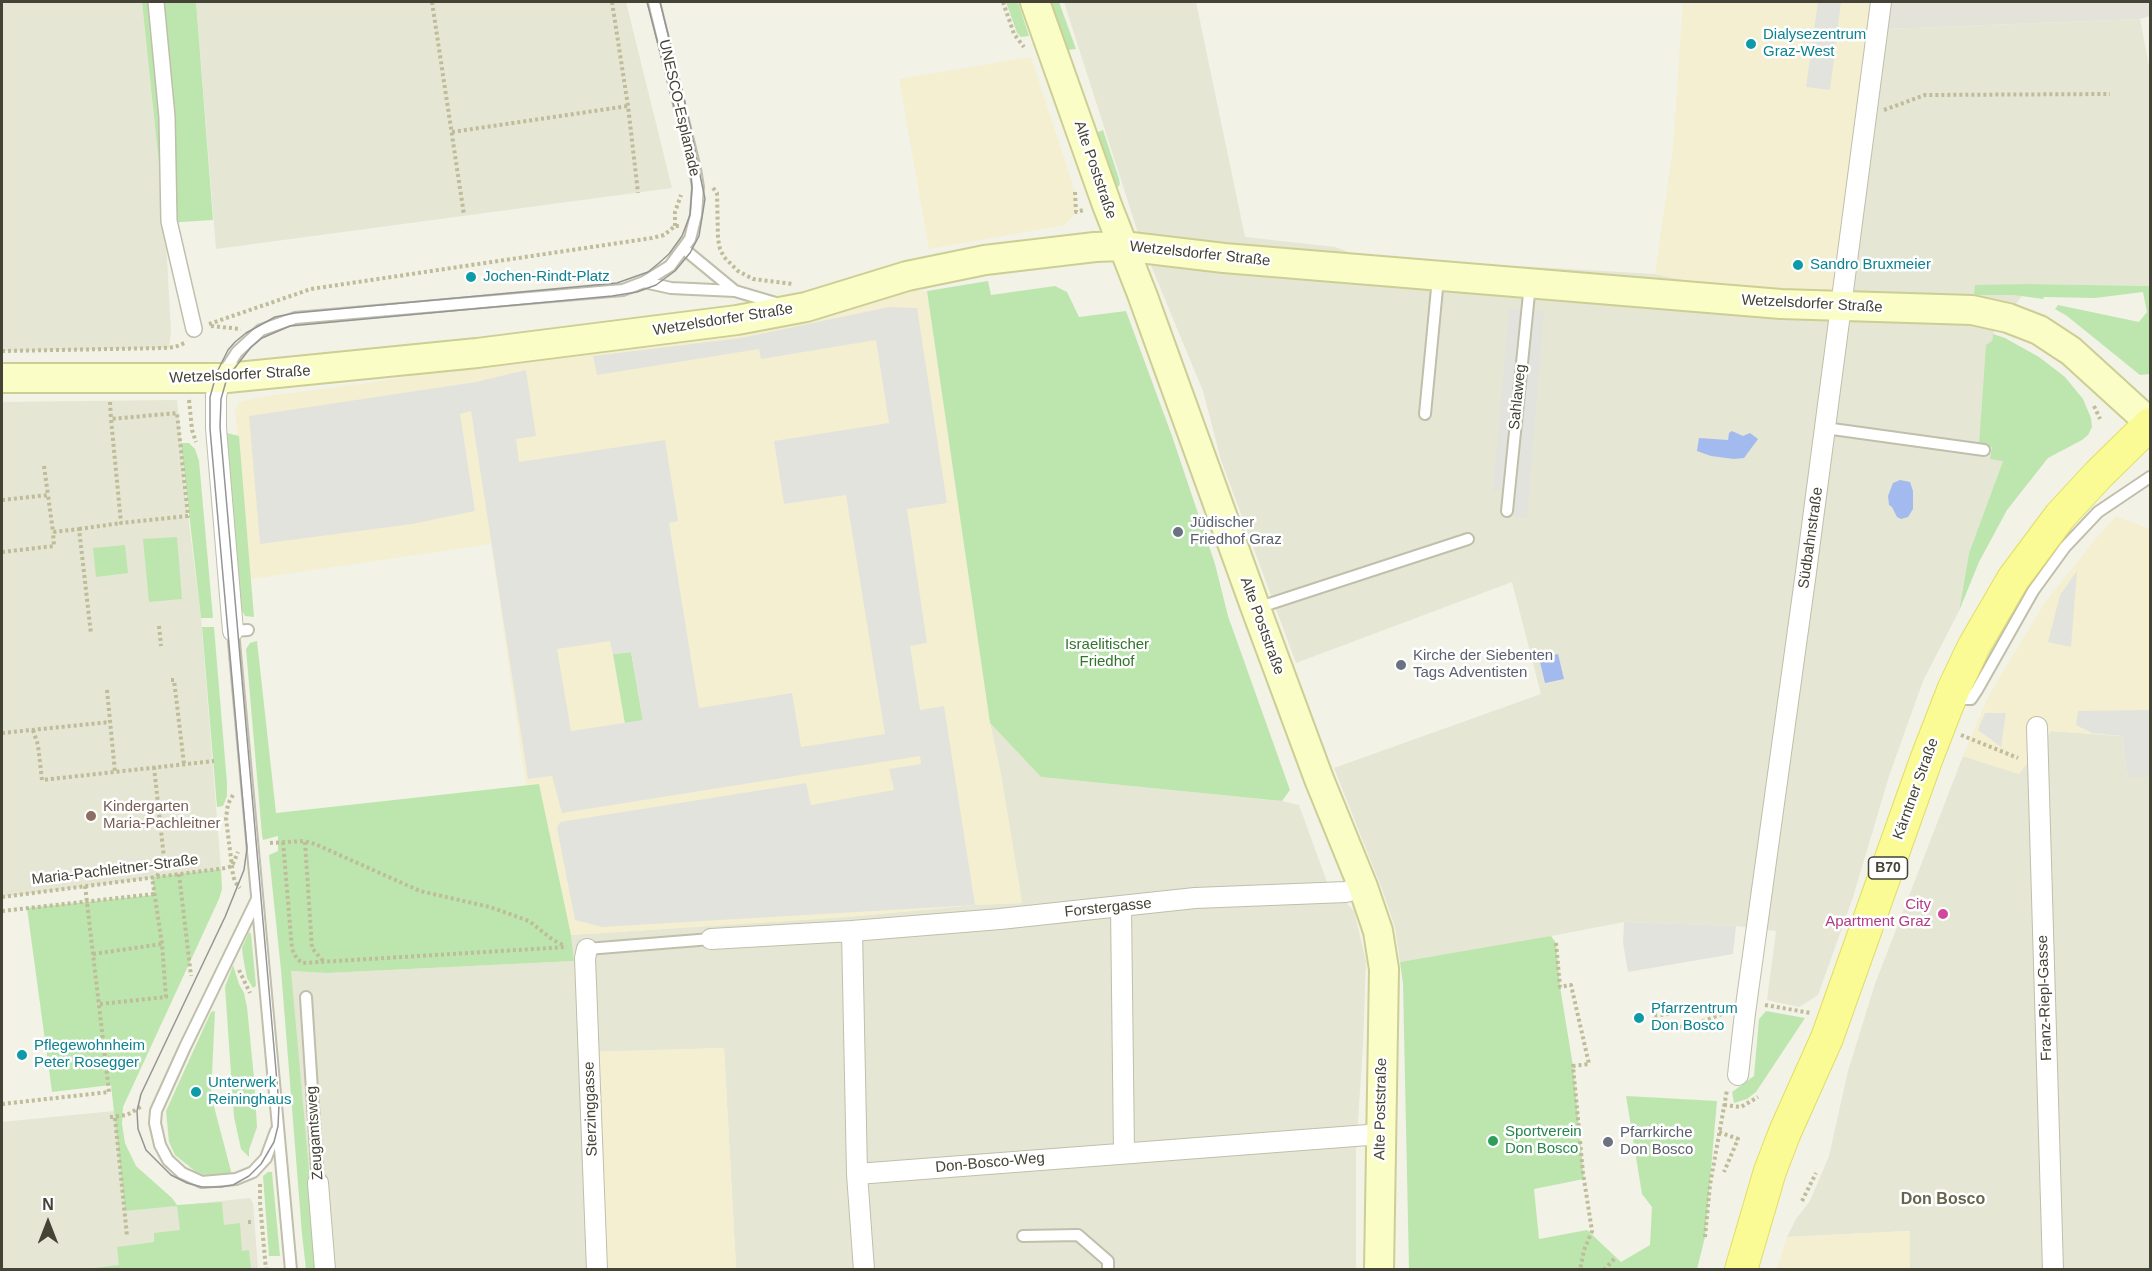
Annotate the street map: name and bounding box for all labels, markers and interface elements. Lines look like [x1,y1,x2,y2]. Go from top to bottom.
place label: Dialysezentrum Graz-West [1763,26,1866,61]
marker: Dialysezentrum Graz-West [1744,37,1758,51]
street label: UNESCO-Esplanade [654,38,704,178]
street label: Alte Poststraße [1070,119,1120,221]
street label: Wetzelsdorfer Straße [1129,238,1271,270]
place label: Sandro Bruxmeier [1810,256,1931,274]
marker: Sandro Bruxmeier [1791,258,1805,272]
place label: Jochen-Rindt-Platz [483,268,610,286]
marker: Jochen-Rindt-Platz [464,270,478,284]
street label: Wetzelsdorfer Straße [1741,291,1883,317]
street label: Wetzelsdorfer Straße [652,300,794,340]
street label: Wetzelsdorfer Straße [169,362,311,388]
street label: Sahlaweg [1506,363,1530,431]
street label: Südbahnstraße [1795,486,1827,590]
place label: Jüdischer Friedhof Graz [1190,514,1282,549]
marker: Jüdischer Friedhof Graz [1171,525,1185,539]
street label: Alte Poststraße [1236,575,1288,677]
park label: Israelitischer Friedhof [1065,636,1149,671]
place label: Kirche der Siebenten Tags Adventisten [1413,647,1553,682]
marker: Kirche der Siebenten Tags Adventisten [1394,658,1408,672]
street label: Kärntner Straße [1889,736,1943,842]
place label: Kindergarten Maria-Pachleitner [103,798,221,833]
marker: Kindergarten Maria-Pachleitner [84,809,98,823]
street label: Maria-Pachleitner-Straße [31,851,199,889]
road number: B70 [1868,857,1908,879]
street label: Forstergasse [1064,894,1152,922]
place label: City Apartment Graz [1825,896,1931,931]
marker: City Apartment Graz [1936,907,1950,921]
street label: Franz-Riepl-Gasse [2034,935,2056,1061]
place label: Pfarrzentrum Don Bosco [1651,1000,1738,1035]
marker: Pfarrzentrum Don Bosco [1632,1011,1646,1025]
place label: Pflegewohnheim Peter Rosegger [34,1037,145,1072]
marker: Pflegewohnheim Peter Rosegger [15,1048,29,1062]
street label: Alte Poststraße [1371,1058,1391,1160]
street label: Sterzinggasse [580,1061,602,1157]
place label: Unterwerk Reininghaus [208,1074,291,1109]
marker: Unterwerk Reininghaus [189,1085,203,1099]
street label: Zeugamtsweg [303,1085,327,1181]
place label: Sportverein Don Bosco [1505,1123,1582,1158]
place label: Pfarrkirche Don Bosco [1620,1124,1693,1159]
marker: Sportverein Don Bosco [1486,1134,1500,1148]
marker: Pfarrkirche Don Bosco [1601,1135,1615,1149]
street label: Don-Bosco-Weg [935,1149,1045,1177]
district label: Don Bosco [1901,1190,1985,1210]
north arrow [18,1193,78,1253]
text: N [42,1196,54,1213]

